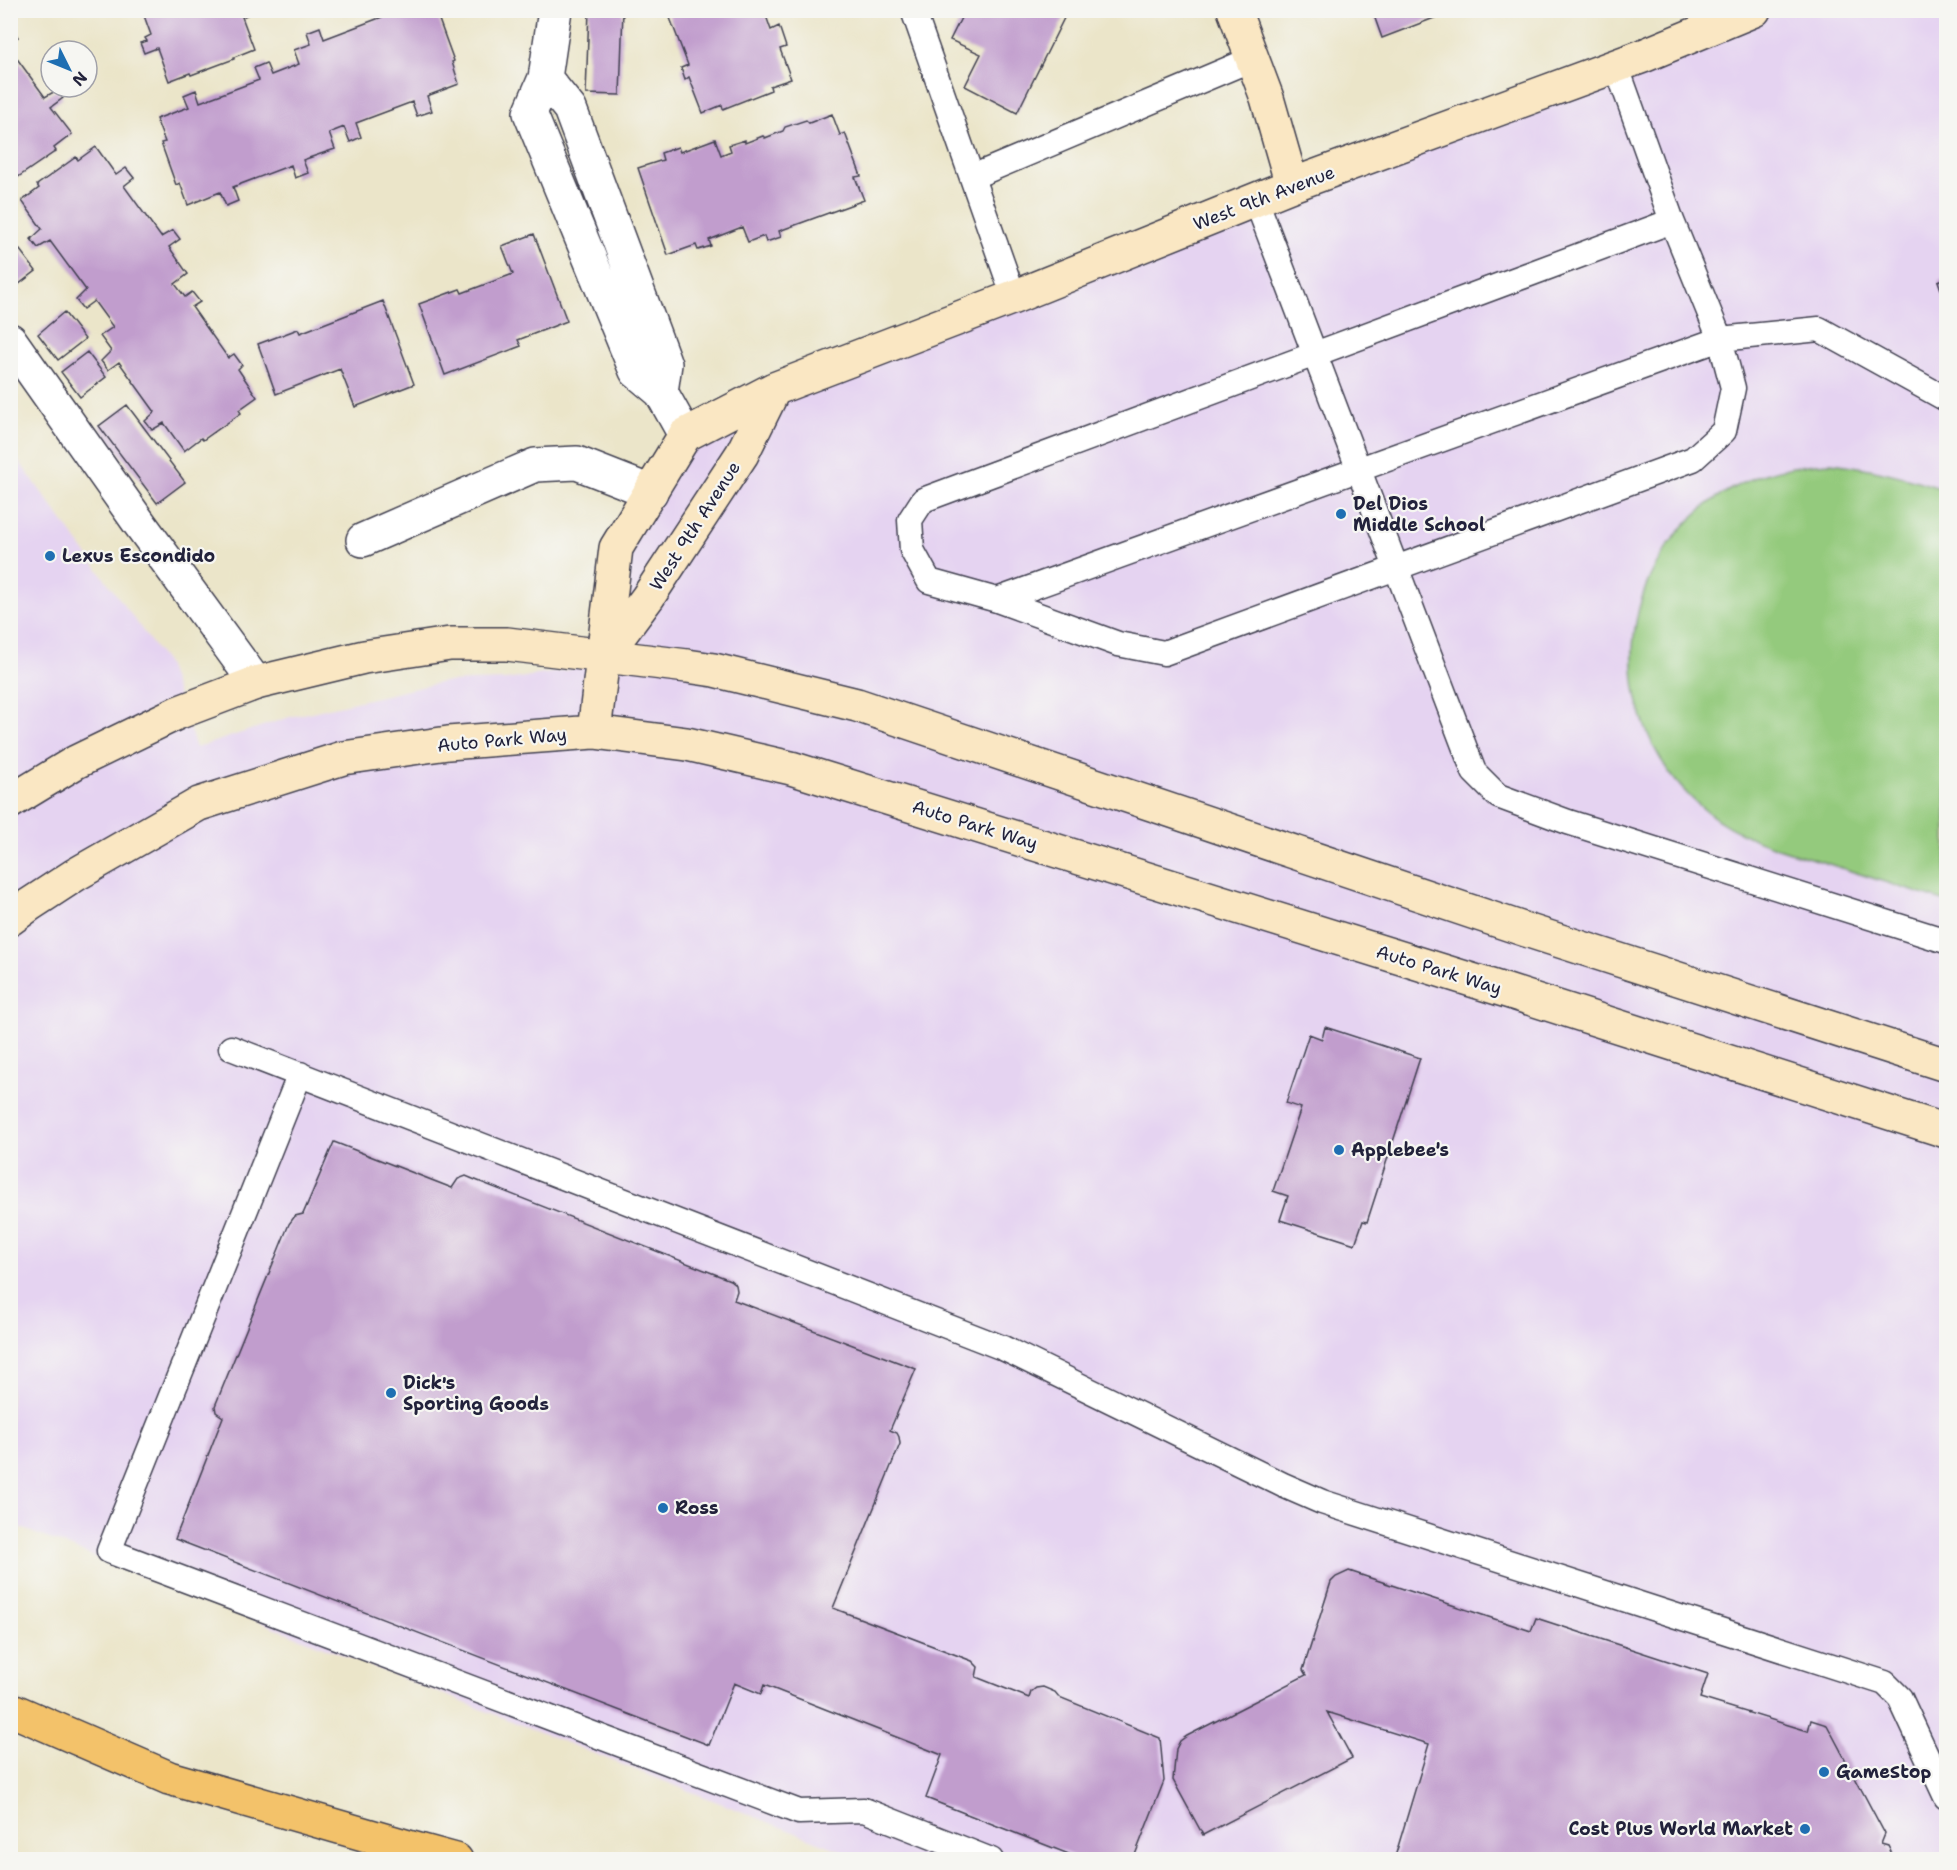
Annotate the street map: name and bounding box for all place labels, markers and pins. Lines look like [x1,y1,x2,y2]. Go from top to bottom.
place label: Del Dios Middle School [1353,492,1485,537]
marker: Del Dios Middle School [1334,507,1348,521]
place label: Lexus Escondido [62,544,215,568]
marker: Lexus Escondido [43,549,57,563]
place label: Applebee's [1351,1138,1449,1162]
marker: Applebee's [1332,1143,1346,1157]
place label: Dick's Sporting Goods [403,1371,549,1416]
marker: Dick's Sporting Goods [384,1386,398,1400]
place label: Ross [675,1496,719,1520]
marker: Ross [656,1501,670,1515]
place label: GameStop [1836,1760,1932,1784]
marker: GameStop [1817,1765,1831,1779]
place label: Cost Plus World Market [1568,1817,1793,1841]
marker: Cost Plus World Market [1798,1822,1812,1836]

